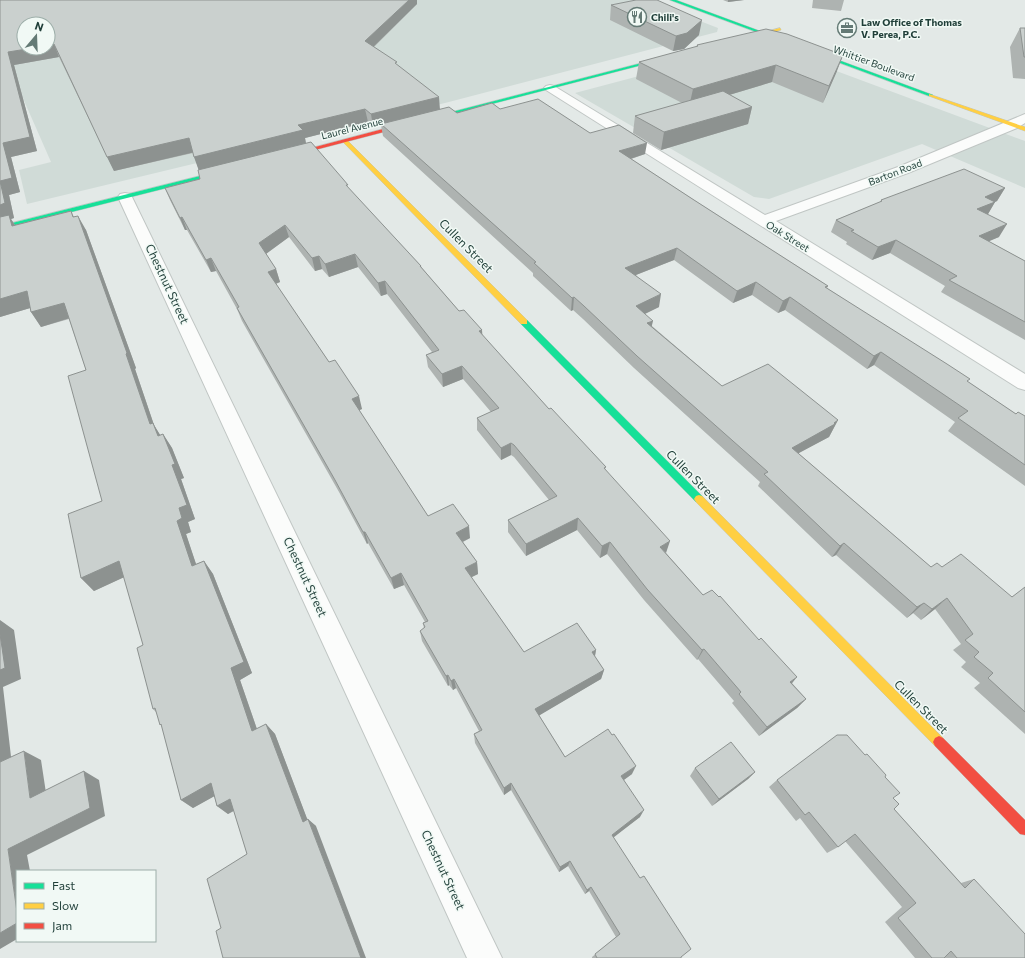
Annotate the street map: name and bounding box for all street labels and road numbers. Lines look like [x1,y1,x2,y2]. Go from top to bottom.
street label: Whittier Boulevard [832,43,917,83]
street label: Laurel Avenue [320,115,384,141]
street label: Barton Road [866,156,924,188]
street label: Cullen Street [437,215,497,275]
street label: Oak Street [764,218,812,254]
street label: Chestnut Street [143,241,193,326]
street label: Cullen Street [664,446,724,506]
street label: Chestnut Street [281,534,331,619]
street label: Cullen Street [892,676,952,736]
street label: Chestnut Street [419,827,469,912]

